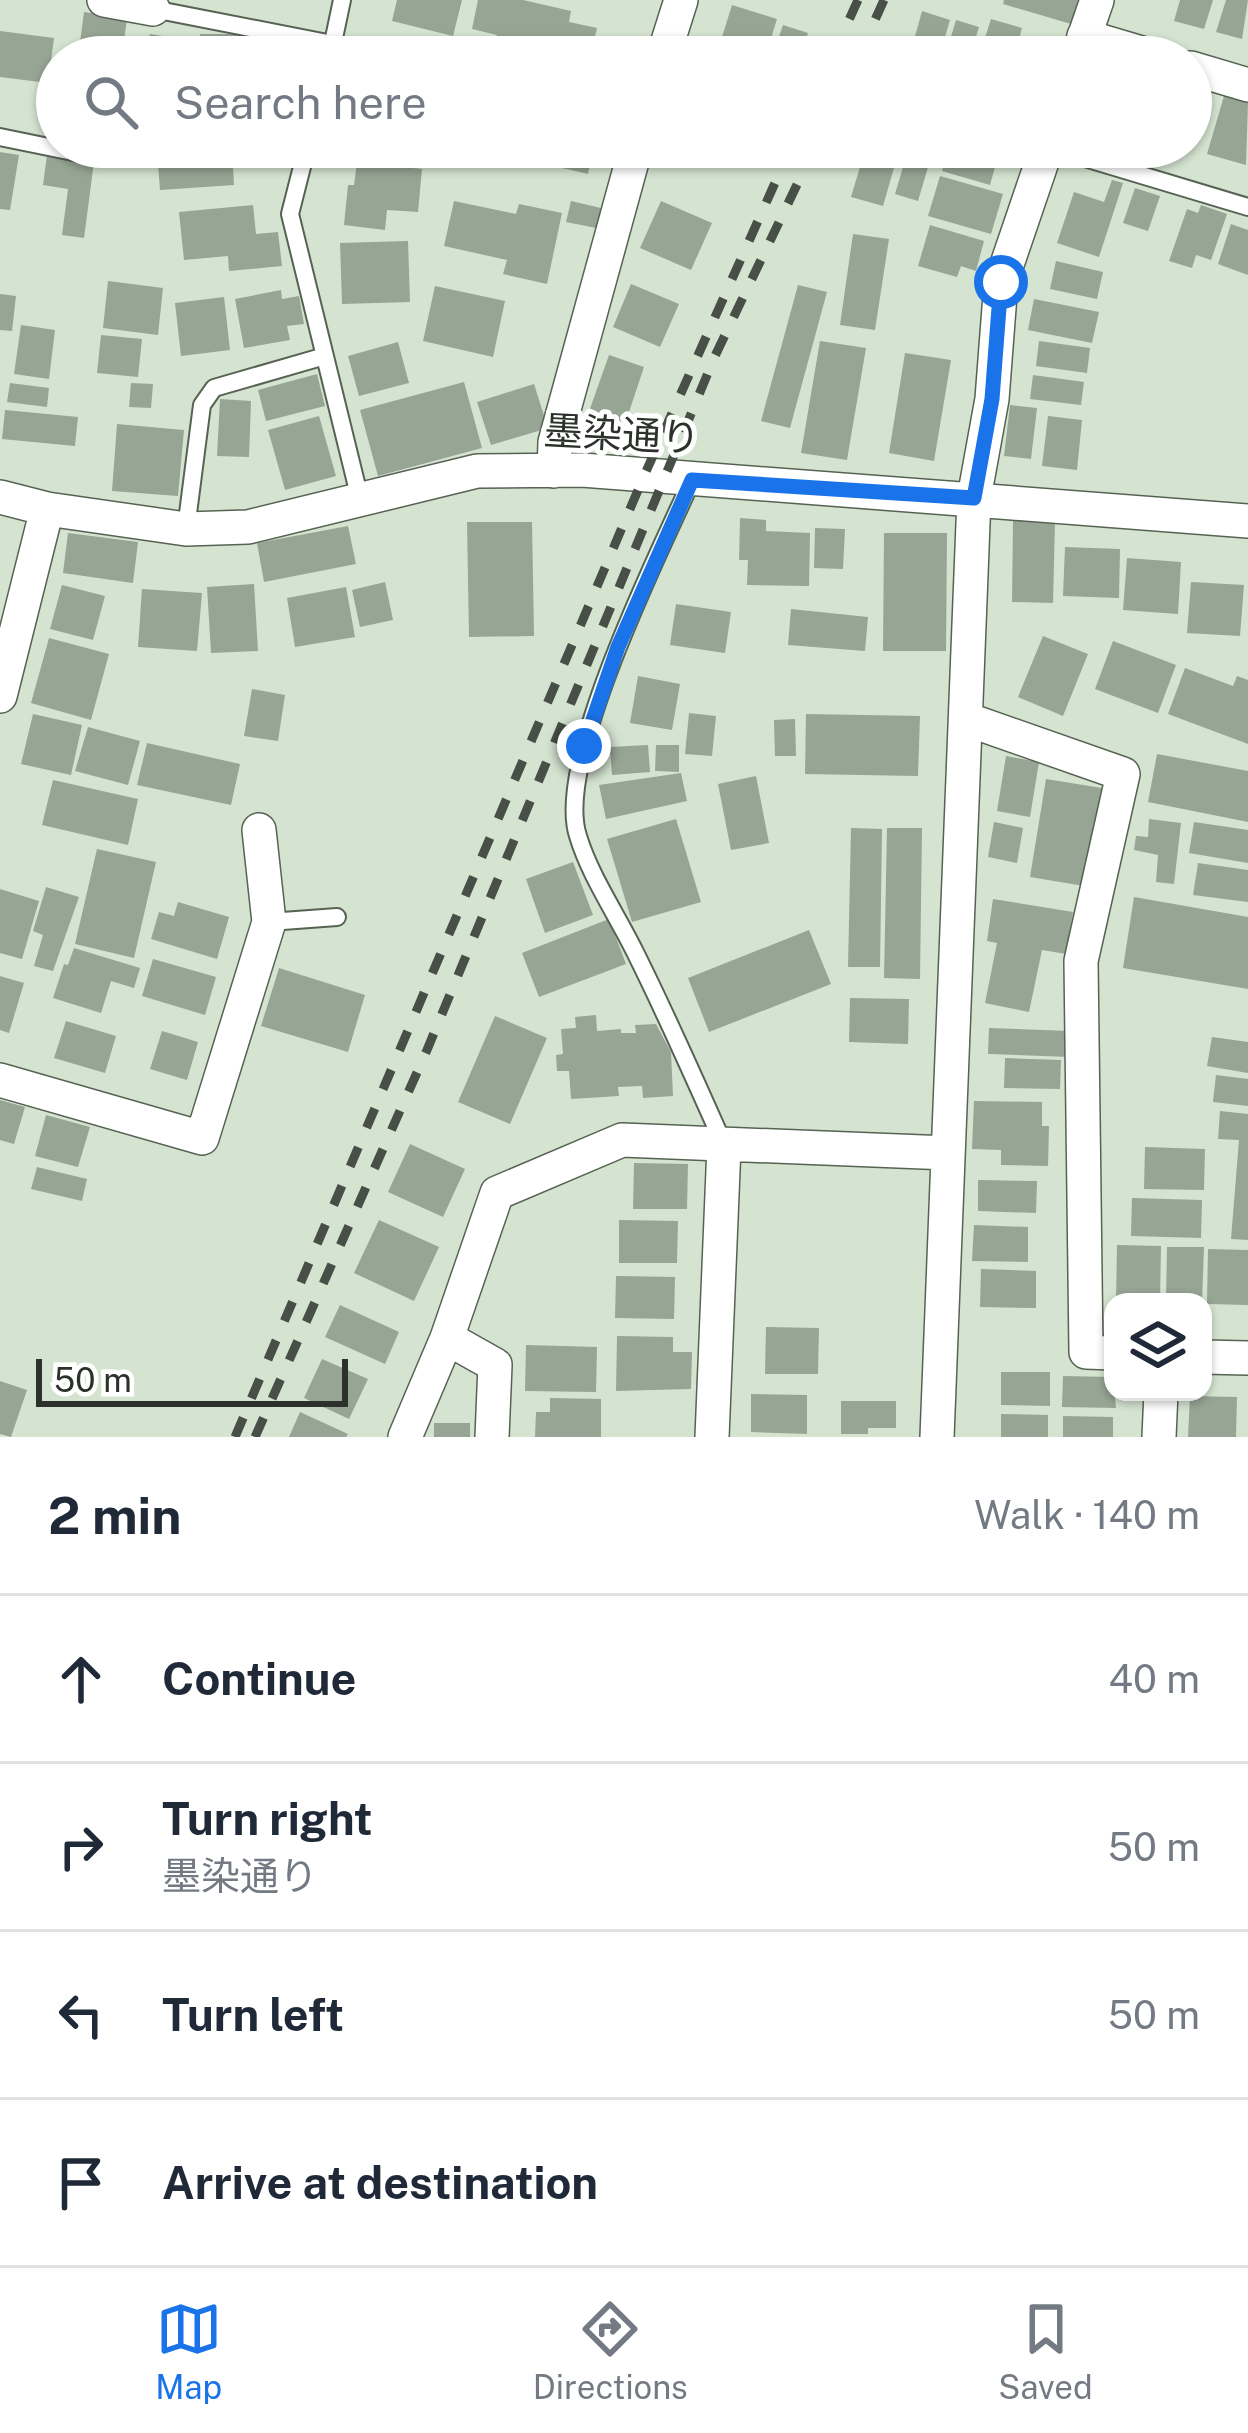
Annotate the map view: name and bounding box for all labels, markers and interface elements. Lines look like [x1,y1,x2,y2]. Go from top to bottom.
search box [36,36,1212,168]
icon: search [78,69,144,135]
text: Search here [174,76,427,129]
route start [974,255,1028,309]
street label: 墨染通り [543,407,701,461]
route end [557,719,611,773]
map controls [1104,1293,1212,1401]
button: layers [1104,1293,1212,1401]
scale bar [36,1353,348,1406]
text: 50 m [54,1361,132,1399]
text: 2 min [48,1486,182,1545]
text: Walk · 140 m [974,1492,1200,1538]
icon: ahead [48,1646,114,1712]
text: Continue [162,1652,356,1705]
text: 40 m [1108,1656,1200,1702]
text: Turn right [162,1792,373,1845]
icon: right [48,1814,114,1880]
text: 50 m [1108,1824,1200,1870]
text: 墨染通り [162,1853,318,1899]
icon: left [48,1982,114,2048]
text: Turn left [162,1988,344,2041]
text: 50 m [1108,1992,1200,2038]
icon: arrive [48,2150,114,2216]
text: Arrive at destination [162,2156,598,2209]
tab: Map [155,2296,222,2406]
tab: Directions [533,2296,688,2406]
tab: Saved [998,2296,1093,2406]

